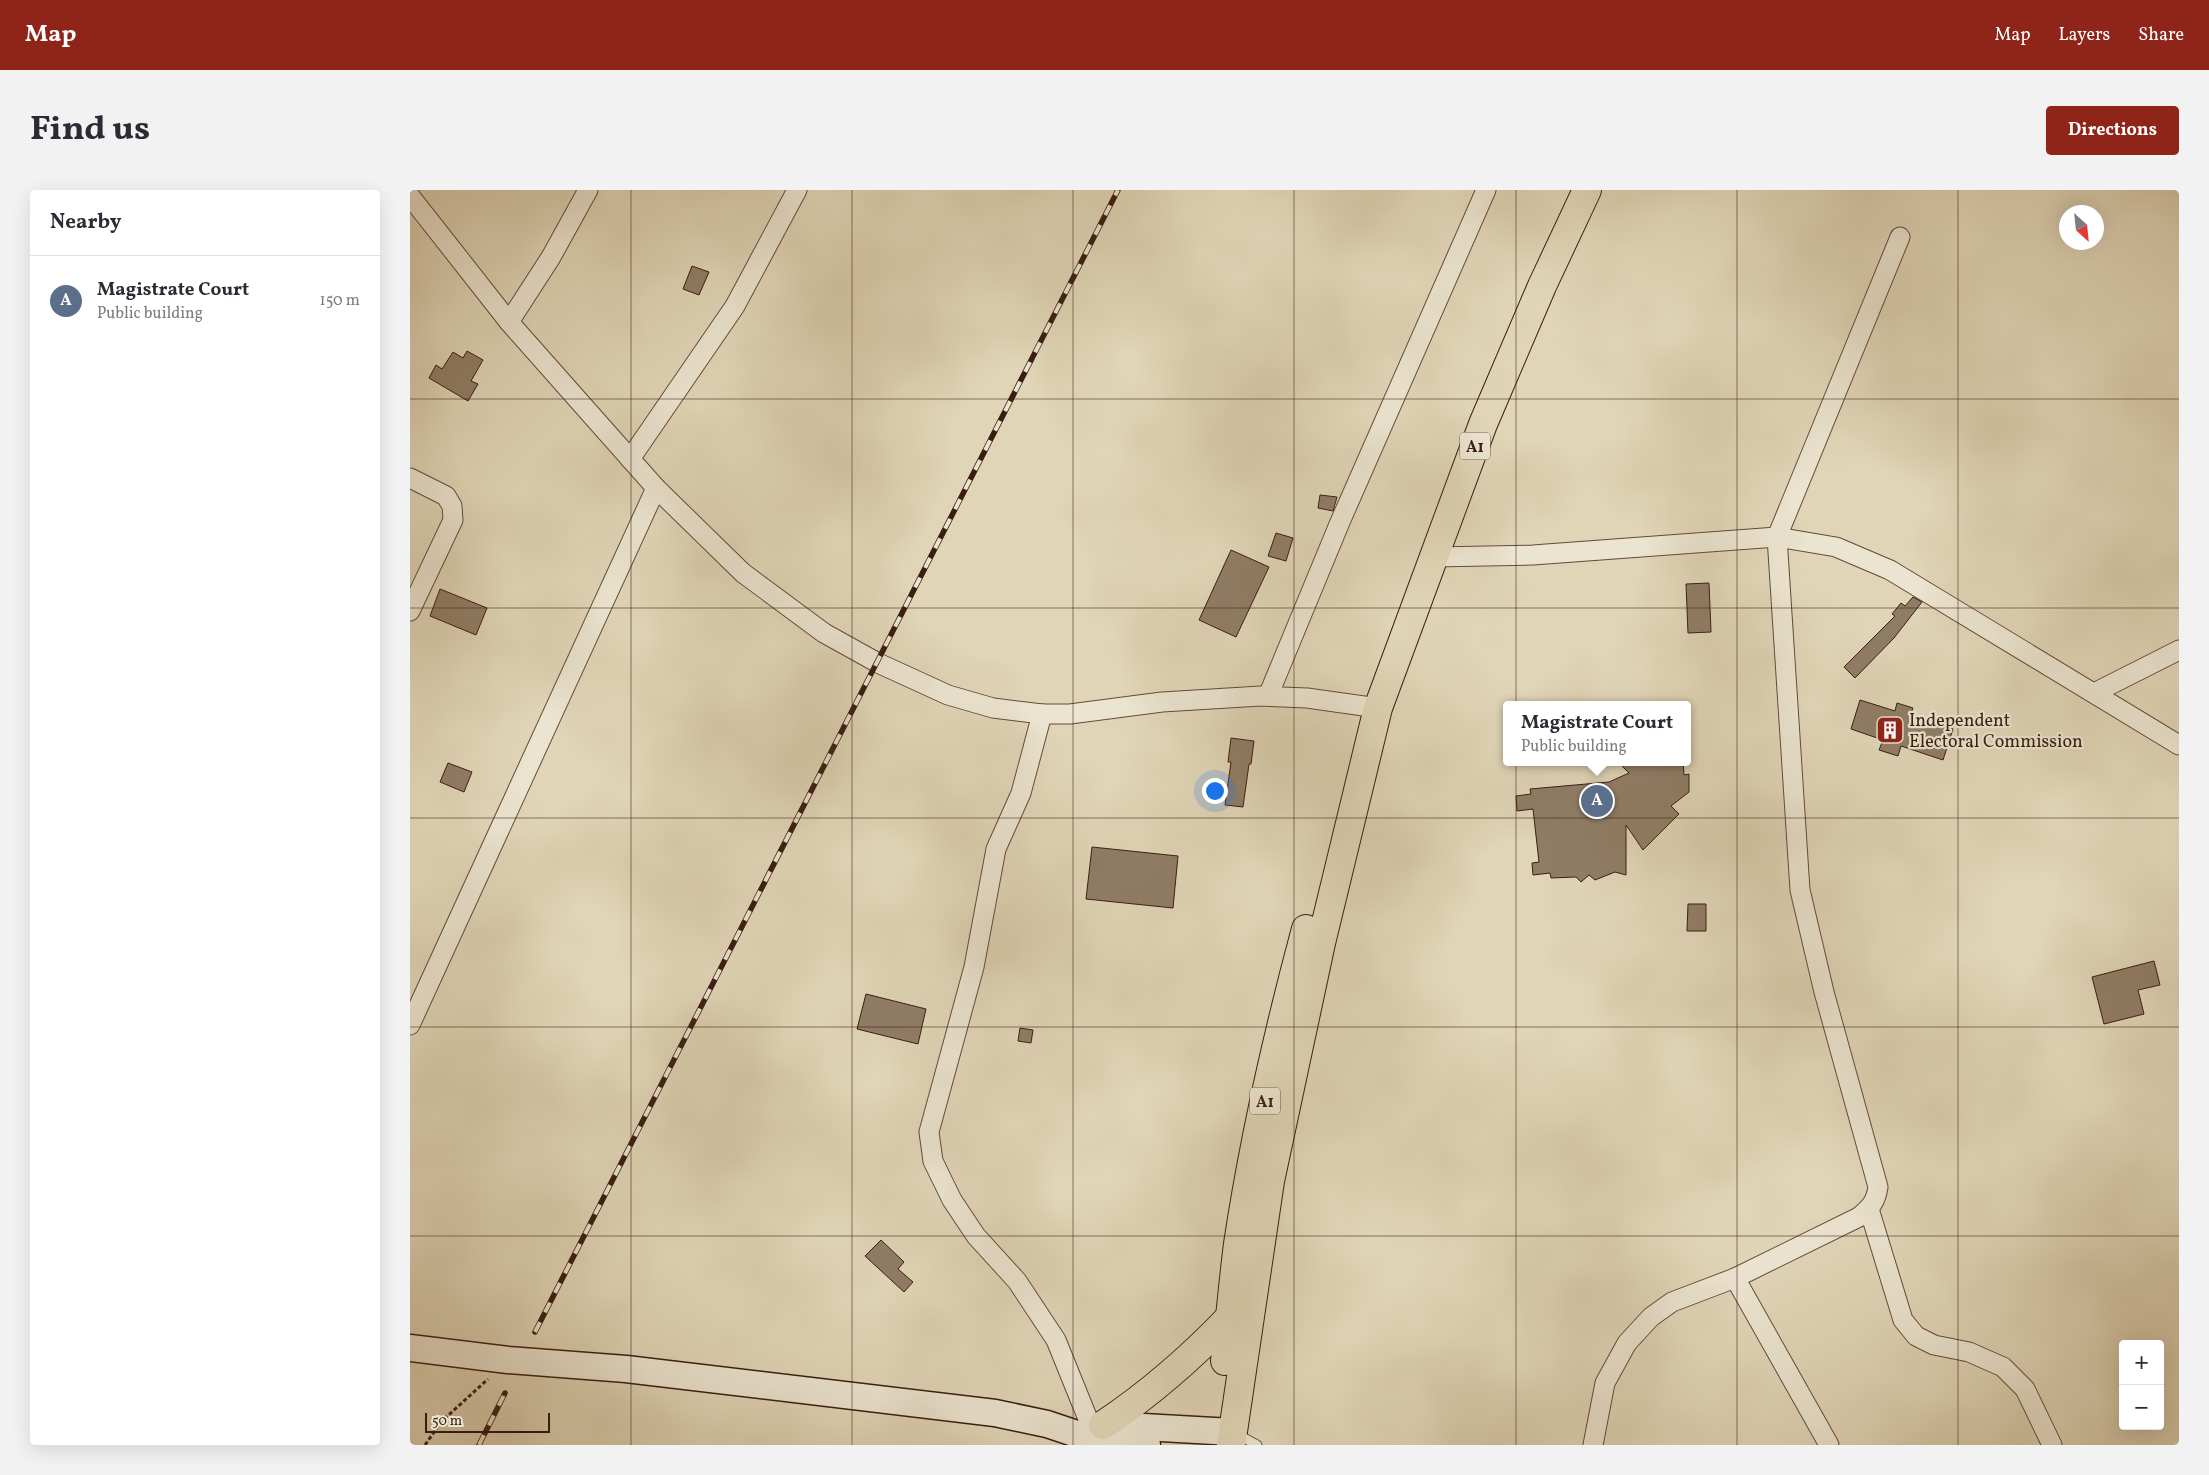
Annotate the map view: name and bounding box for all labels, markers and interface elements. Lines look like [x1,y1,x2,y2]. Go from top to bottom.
text: Map [25,18,76,52]
text: Map [1994,23,2030,48]
text: Layers [2058,23,2110,48]
text: Share [2138,23,2184,48]
text: Find us [30,106,150,154]
button: Directions [2046,106,2179,155]
north arrow [2059,205,2104,250]
text: Nearby [50,208,121,237]
text: Magistrate Court [97,277,249,303]
text: A [60,290,72,312]
text: 150 m [319,290,360,312]
text: Public building [97,303,203,325]
road number: A1 [1460,432,1490,460]
popup [1503,701,1691,766]
place label: Independent Electoral Commission [1909,709,2083,755]
text: Magistrate Court [1521,710,1673,736]
building icon: Independent Electoral Commission [1875,715,1905,745]
text: Public building [1521,736,1627,758]
your location [1202,778,1228,804]
pin: A [1581,782,1613,820]
road number: A1 [1250,1088,1280,1114]
map controls [2119,1340,2164,1430]
button: + [2119,1340,2164,1385]
button: − [2119,1385,2164,1430]
scale bar [425,1410,550,1433]
text: 50 m [432,1412,462,1431]

